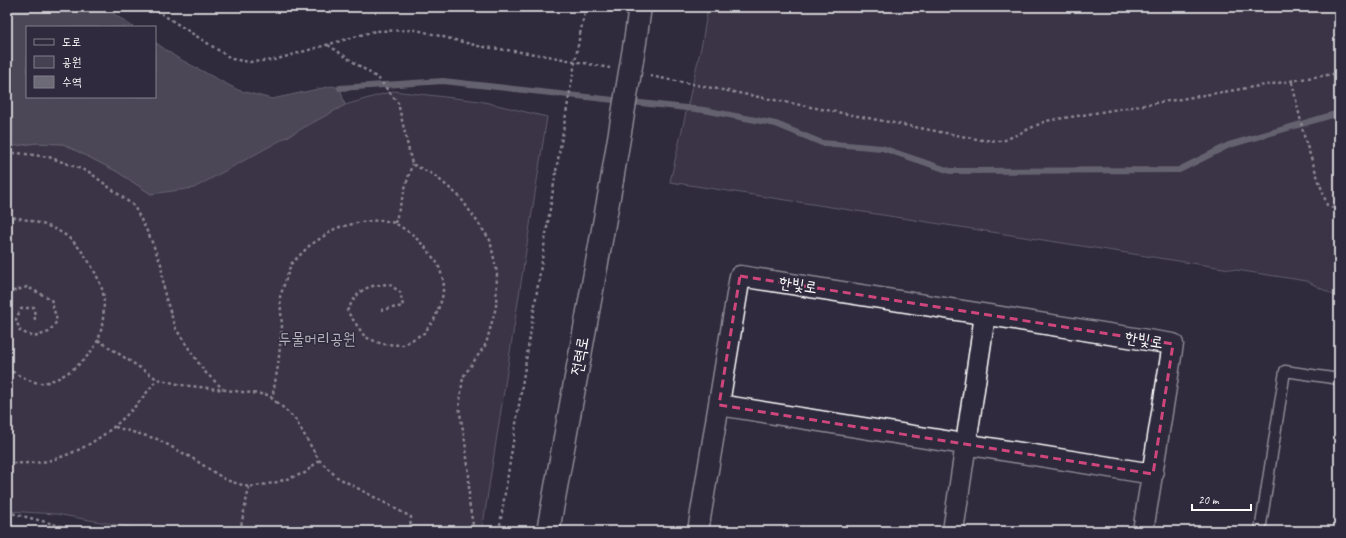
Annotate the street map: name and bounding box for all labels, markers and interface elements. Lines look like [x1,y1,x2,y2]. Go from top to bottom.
legend [26,26,156,98]
text: 도로 [62,34,81,50]
text: 공원 [62,54,81,70]
text: 수역 [62,74,82,90]
street label: 한빛로 [777,272,819,298]
street label: 한빛로 [1123,327,1165,353]
park label: 두물머리공원 [278,329,356,349]
street label: 전력로 [567,335,593,377]
scale bar [1192,486,1251,512]
text: 20 m [1198,492,1220,508]

